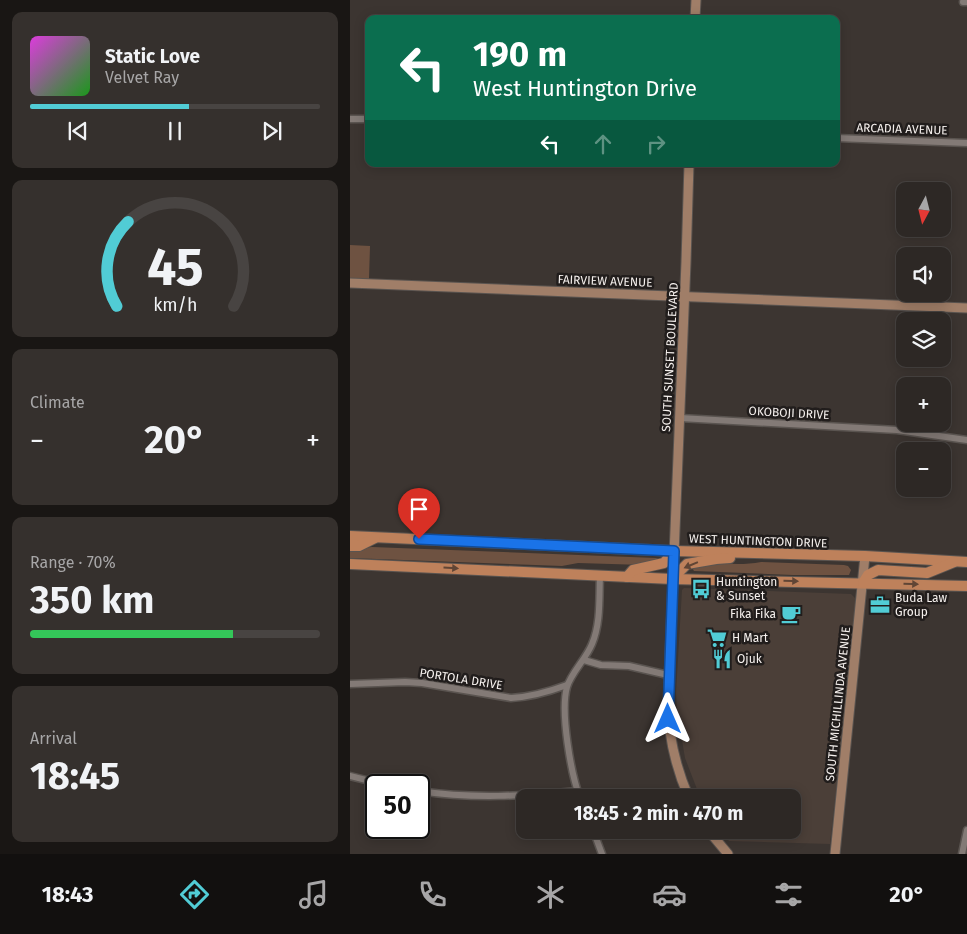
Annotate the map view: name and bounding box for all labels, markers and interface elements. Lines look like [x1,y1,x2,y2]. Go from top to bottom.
text: 190 m [473,33,567,75]
icon: left [390,35,455,100]
text: Static Love [105,45,200,68]
text: Velvet Ray [105,68,179,87]
text: West Huntington Drive [473,75,697,102]
icon: previous [64,117,92,145]
icon: pause [161,117,189,145]
icon: next [258,117,286,145]
street label: ARCADIA AVENUE [856,120,948,138]
icon: left [536,130,564,158]
icon: ahead [589,130,617,158]
icon: right [642,130,670,158]
north arrow [896,182,951,238]
map controls [896,182,951,497]
text: 45 [147,236,203,299]
button: sound [896,247,951,302]
street label: FAIRVIEW AVENUE [557,272,653,290]
street label: SOUTH SUNSET BOULEVARD [659,282,681,432]
text: km/h [153,294,197,316]
button: layers [896,312,951,367]
button: + [896,377,951,432]
text: Climate [30,393,85,412]
street label: OKOBOJI DRIVE [748,404,830,422]
text: 20° [144,417,206,463]
text: − [30,424,44,457]
text: + [306,424,320,457]
button: − [896,442,951,497]
pin [398,488,440,539]
icon: arrive [405,495,433,523]
street label: WEST HUNTINGTON DRIVE [689,532,827,550]
text: Range · 70% [30,553,116,572]
one-way arrow [683,561,698,569]
one-way arrow [443,565,459,573]
place label: Huntington & Sunset [716,575,777,603]
text: 350 km [30,577,154,623]
one-way arrow [783,577,799,585]
bus stop icon: Huntington & Sunset [690,578,712,600]
one-way arrow [904,580,920,588]
place label: Buda Law Group [895,591,947,619]
office icon: Buda Law Group [869,594,891,616]
cafe icon: Fika Fika [780,603,802,625]
place label: Fika Fika [730,607,776,621]
street label: SOUTH MICHILLINDA AVENUE [823,626,853,782]
supermarket icon: H Mart [706,627,728,649]
place label: H Mart [732,631,769,645]
restaurant icon: Ojuk [711,648,733,670]
place label: Ojuk [737,652,763,666]
street label: PORTOLA DRIVE [418,666,504,692]
position arrow [641,692,693,744]
text: Arrival [30,729,77,748]
text: 18:45 [30,753,120,799]
speed limit sign: 50 [365,774,430,839]
text: 18:45 · 2 min · 470 m [574,802,743,825]
icon: directions [177,877,212,912]
icon: music [296,877,331,912]
icon: phone [415,877,450,912]
icon: climate [533,877,568,912]
icon: car [652,877,687,912]
icon: filters [771,877,806,912]
text: 18:43 [42,881,94,908]
text: 20° [889,881,925,908]

